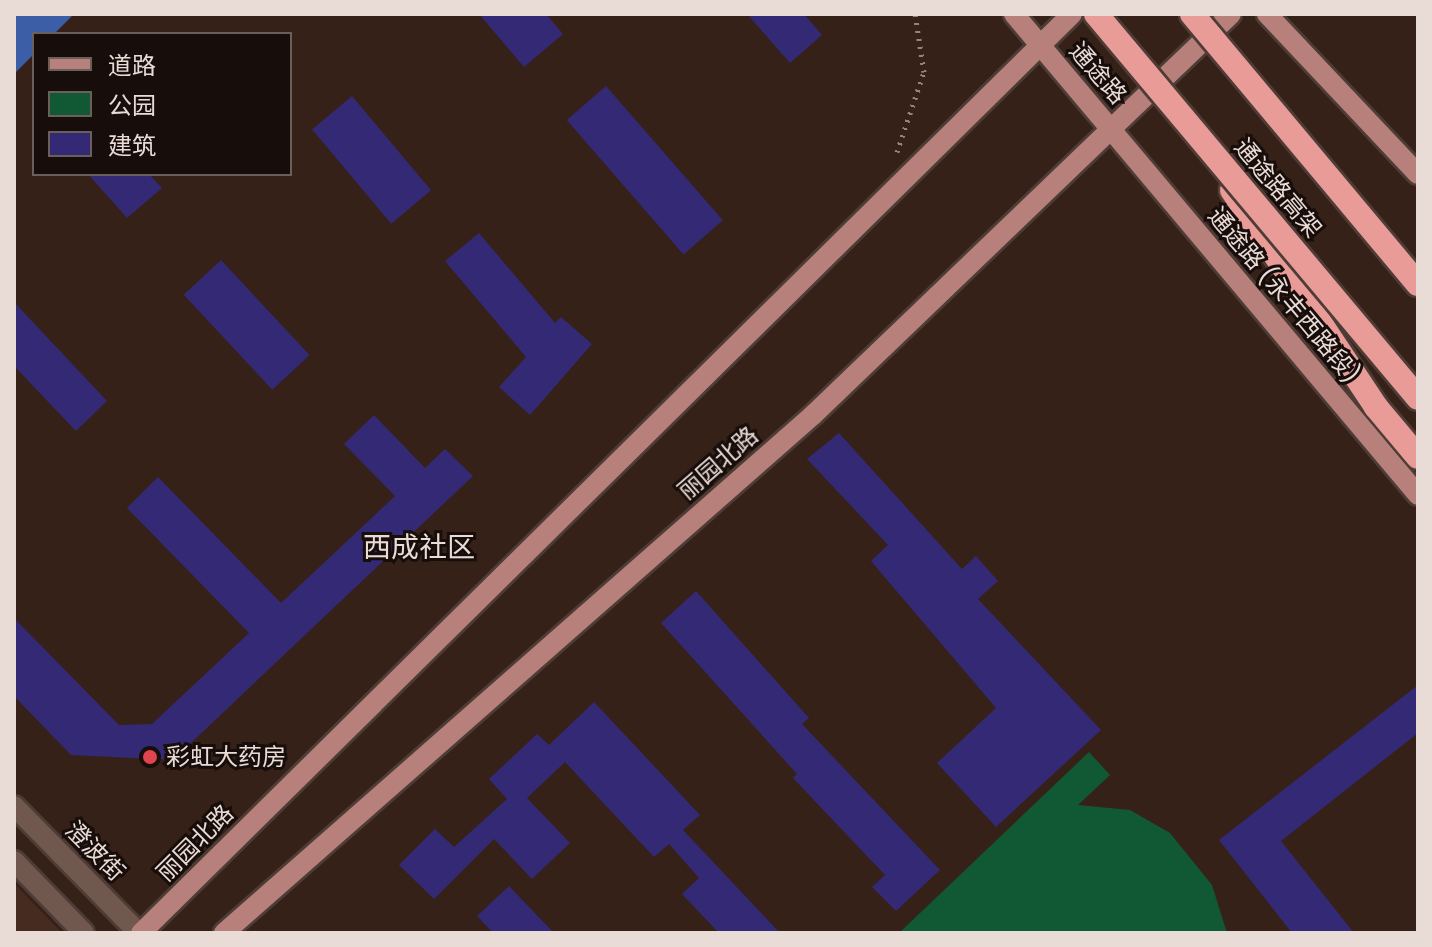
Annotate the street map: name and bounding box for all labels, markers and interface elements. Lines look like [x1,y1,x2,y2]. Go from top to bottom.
legend [32,32,292,176]
street label: 通途路 [1064,36,1132,110]
text: 道路 [108,49,156,82]
text: 公园 [108,89,156,122]
text: 建筑 [108,129,156,162]
street label: 通途路高架 [1228,133,1328,243]
street label: 通途路 (永丰西路段) [1202,201,1366,389]
street label: 丽园北路 [672,421,764,505]
district label: 西成社区 [363,531,475,565]
place label: 彩虹大药房 [166,743,286,771]
marker: 彩虹大药房 [141,748,159,766]
street label: 丽园北路 [151,799,239,887]
street label: 澄波街 [59,815,131,887]

